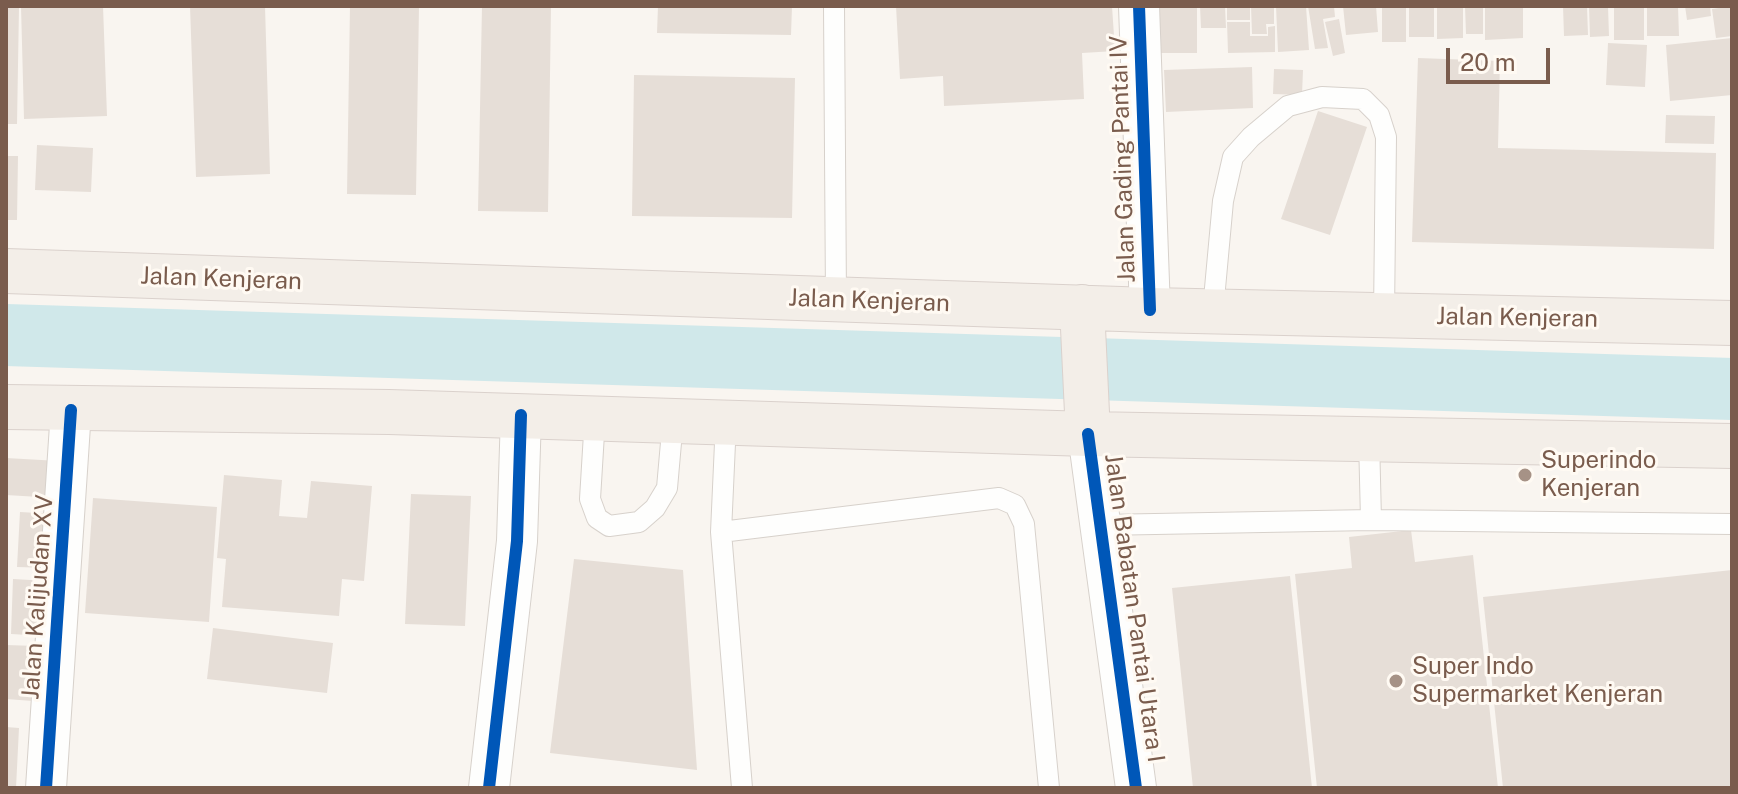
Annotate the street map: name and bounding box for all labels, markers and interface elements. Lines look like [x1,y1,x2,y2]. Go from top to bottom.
scale bar [1450,32,1554,82]
street label: Jalan Gading Pantai IV [1104,35,1142,283]
text: 20 m [1460,48,1516,76]
street label: Jalan Kenjeran [140,262,302,296]
street label: Jalan Kenjeran [788,284,950,318]
street label: Jalan Kenjeran [1436,302,1598,334]
place label: Superindo Kenjeran [1541,447,1656,503]
street label: Jalan Babatan Pantai Utara I [1098,452,1170,764]
marker: Superindo Kenjeran [1516,466,1534,484]
street label: Jalan Kalijudan XV [16,494,60,700]
place label: Super Indo Supermarket Kenjeran [1412,653,1663,709]
marker: Super Indo Supermarket Kenjeran [1387,672,1405,690]

